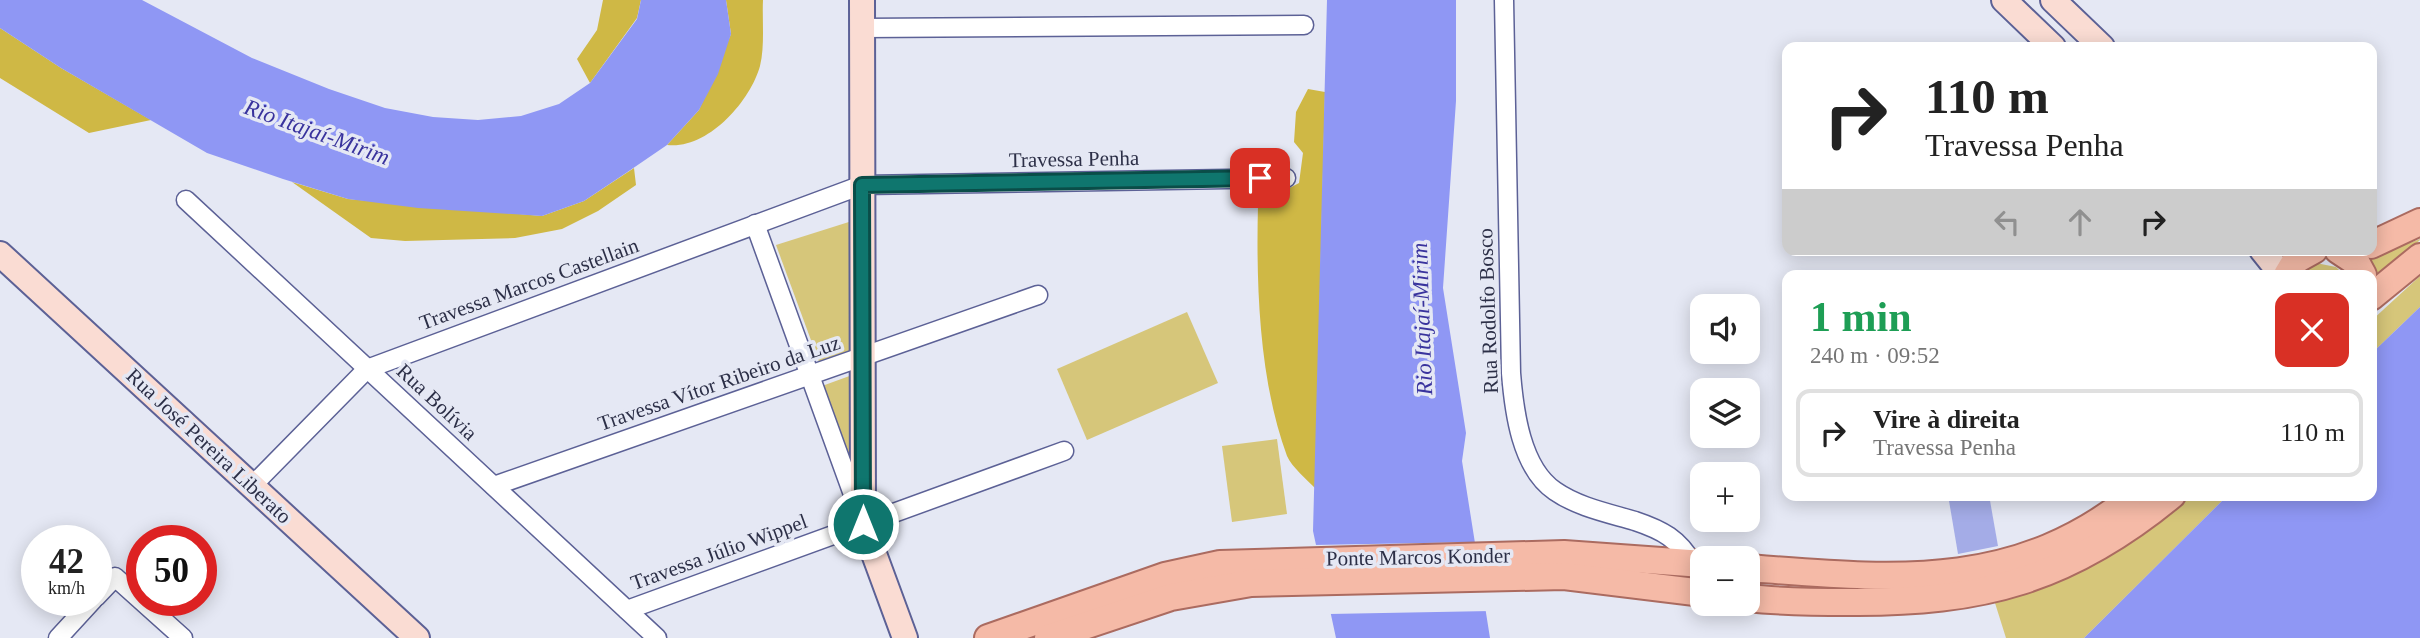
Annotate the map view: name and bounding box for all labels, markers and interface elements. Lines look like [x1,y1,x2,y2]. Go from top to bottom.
text: 110 m [1925,69,2049,124]
icon: right [1810,70,1901,161]
water label: Rio Itajaí-Mirim [240,94,393,170]
text: Travessa Penha [1925,127,2124,163]
street label: Travessa Penha [1009,146,1140,172]
pin [1230,148,1290,208]
icon: arrive [1241,159,1279,197]
icon: left [1988,203,2026,241]
icon: ahead [2061,203,2099,241]
icon: right [2134,203,2172,241]
street label: Rua Rodolfo Bosco [1473,228,1503,394]
street label: Travessa Marcos Castellain [416,233,642,335]
water label: Rio Itajaí-Mirim [1407,242,1437,397]
button: close [2275,293,2349,367]
map controls [1690,294,1760,616]
button: sound [1690,294,1760,364]
text: 1 min [1810,294,1912,340]
street label: Travessa Vítor Ribeiro da Luz [595,330,843,436]
text: 240 m · 09:52 [1810,343,1940,368]
street label: Rua Bolívia [392,359,483,446]
street label: Rua José Pereira Liberato [122,363,296,529]
button: layers [1690,378,1760,448]
text: Vire à direita [1873,405,2020,434]
icon: right [1814,414,1852,452]
text: 110 m [2280,418,2345,447]
text: Travessa Penha [1873,435,2016,460]
button: + [1690,462,1760,532]
position arrow [826,487,900,561]
street label: Travessa Júlio Wippel [628,509,811,595]
speed limit sign: 50 [126,525,217,616]
text: 42 [49,542,84,581]
street label: Ponte Marcos Konder [1326,543,1510,571]
button: − [1690,546,1760,616]
text: km/h [48,578,85,598]

